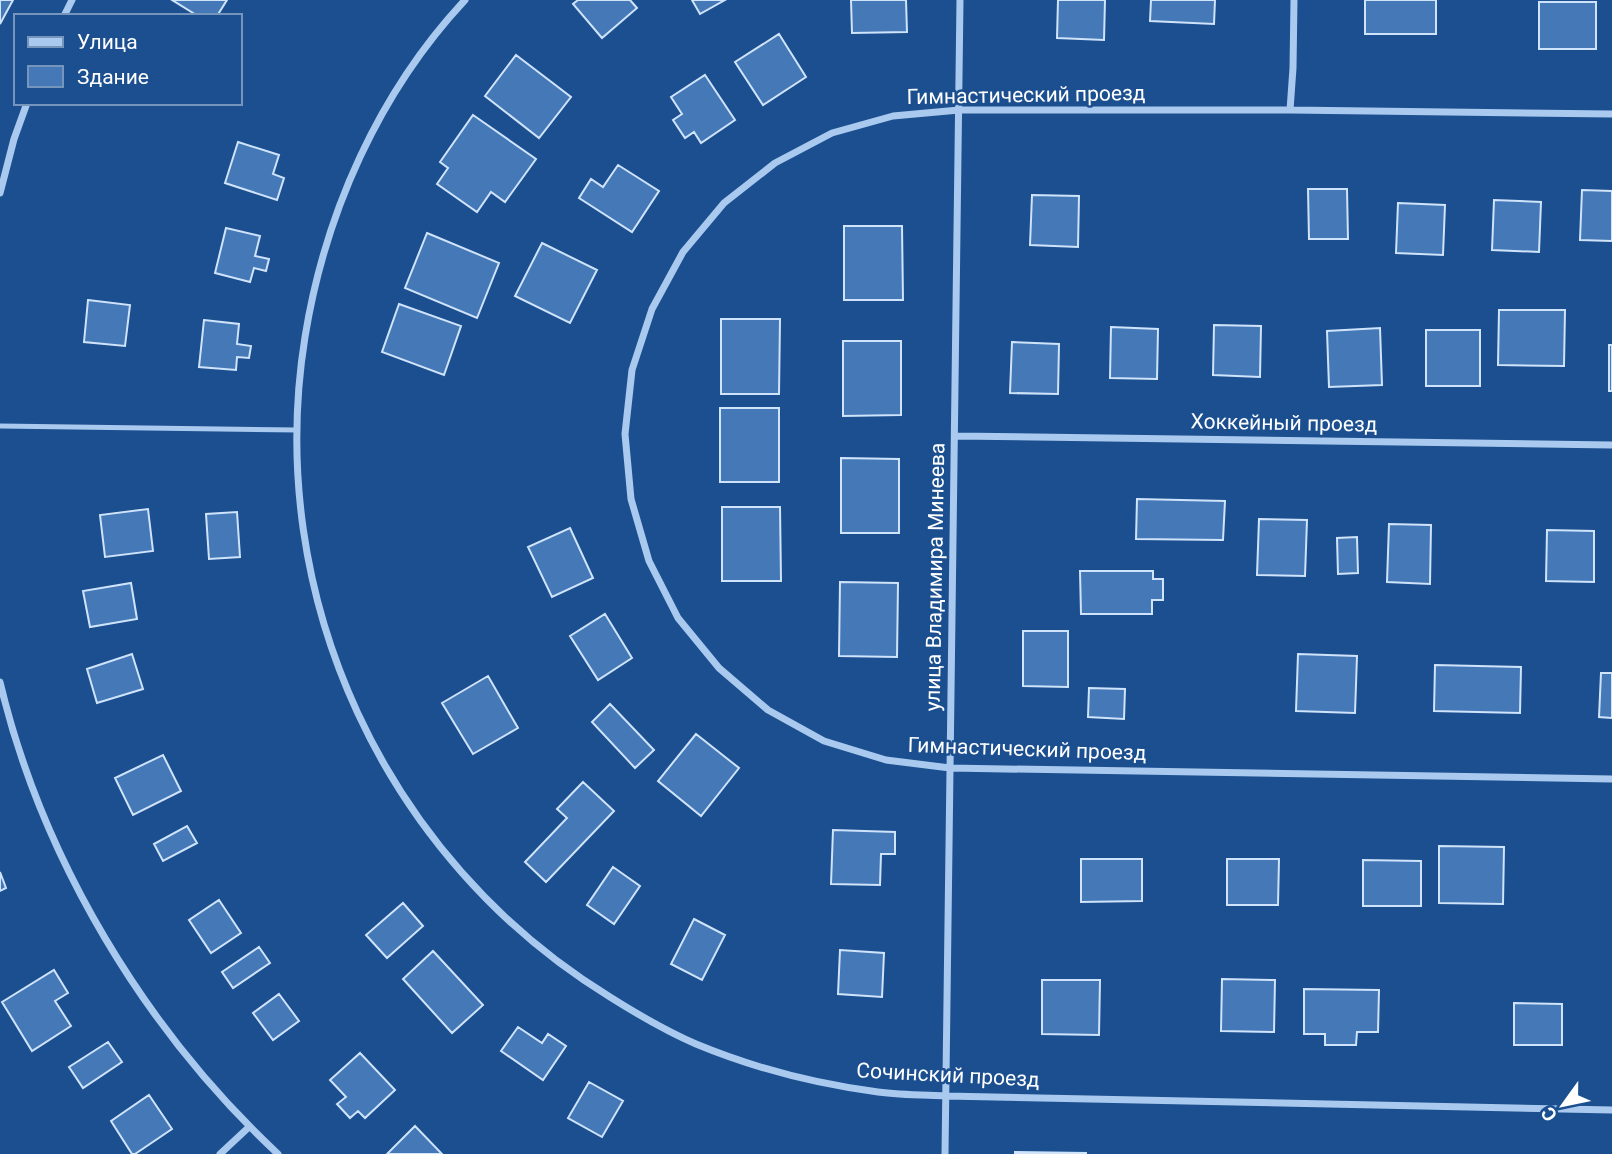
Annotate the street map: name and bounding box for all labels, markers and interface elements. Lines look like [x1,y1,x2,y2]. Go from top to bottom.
legend [14,14,242,105]
text: Улица [77,30,138,54]
text: Здание [77,65,149,89]
street label: Гимнастический проезд [906,81,1146,109]
street label: Хоккейный проезд [1190,409,1378,437]
street label: улица Владимира Минеева [921,442,949,712]
street label: Гимнастический проезд [907,733,1147,765]
street label: Сочинский проезд [856,1058,1041,1092]
north arrow [1528,1070,1598,1140]
text: С [1536,1103,1562,1125]

